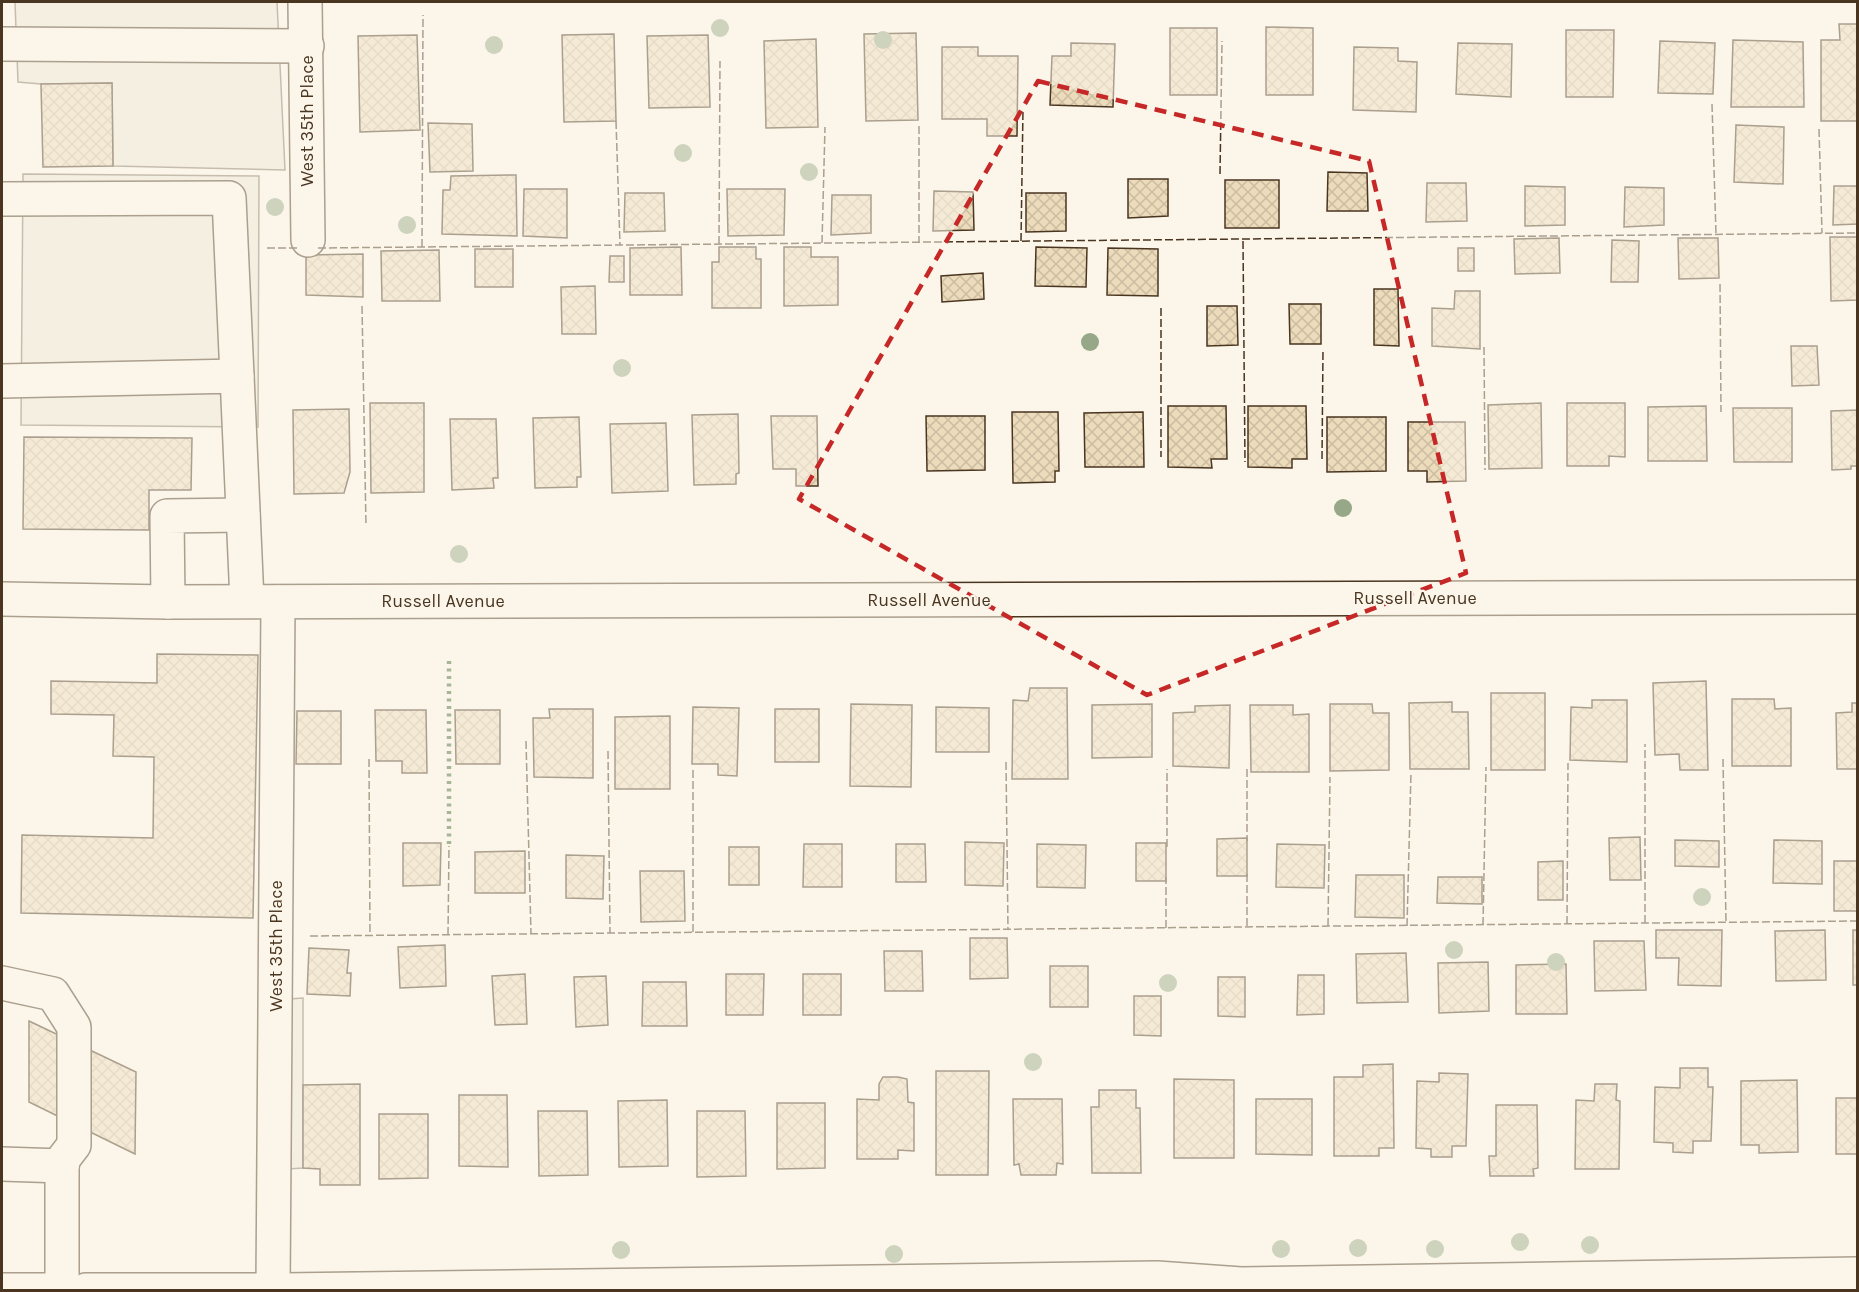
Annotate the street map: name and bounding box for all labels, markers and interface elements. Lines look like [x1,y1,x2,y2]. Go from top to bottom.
street label: West 35th Place [296,55,318,187]
street label: Russell Avenue [1353,587,1477,609]
street label: Russell Avenue [867,589,991,611]
street label: Russell Avenue [381,590,505,612]
street label: West 35th Place [265,880,287,1012]

